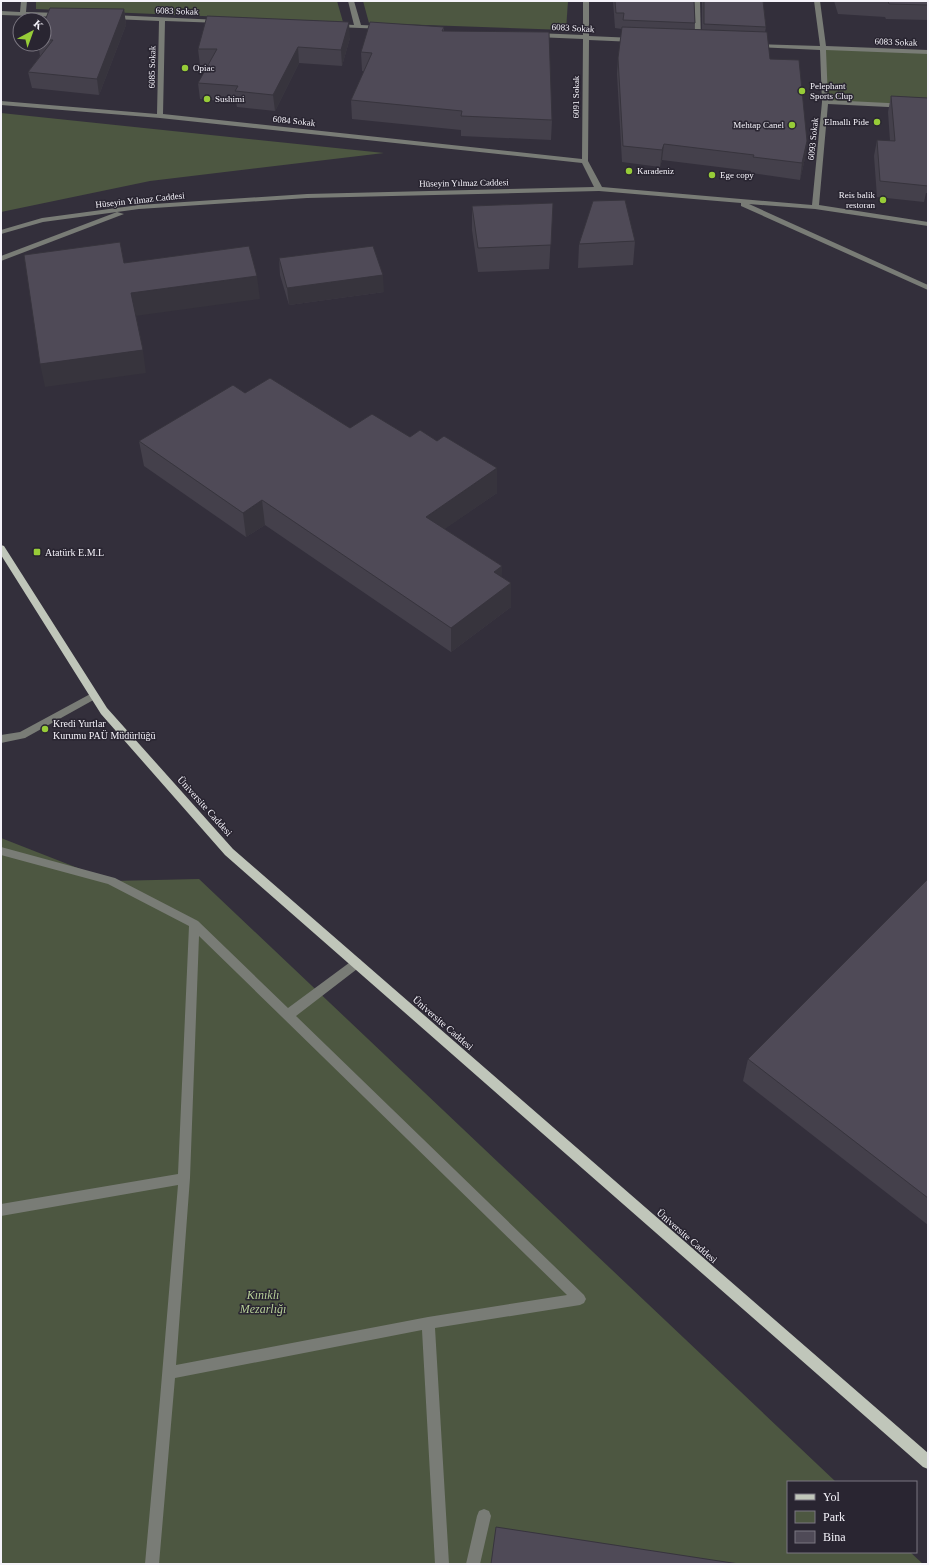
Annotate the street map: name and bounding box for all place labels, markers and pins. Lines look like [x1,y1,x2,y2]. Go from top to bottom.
marker: Opiac [180,63,190,73]
place label: Opiac [193,63,215,73]
place label: Pelephant Sports Clup [810,81,853,101]
marker: Pelephant Sports Clup [797,86,807,96]
marker: Sushimi [202,94,212,104]
place label: Sushimi [215,94,245,104]
place label: Elmallı Pide [824,117,869,127]
marker: Elmallı Pide [872,117,882,127]
place label: Mehtap Canel [733,120,784,130]
marker: Mehtap Canel [787,120,797,130]
marker: Karadeniz [624,166,634,176]
place label: Karadeniz [637,166,674,176]
marker: Ege copy [707,170,717,180]
place label: Ege copy [720,170,754,180]
place label: Reis balik restoran [839,190,875,210]
marker: Reis balik restoran [878,195,888,205]
marker: Atatürk E.M.L [32,547,42,557]
place label: Atatürk E.M.L [45,547,104,558]
place label: Kredi Yurtlar Kurumu PAÜ Müdürlüğü [53,718,155,741]
marker: Kredi Yurtlar Kurumu PAÜ Müdürlüğü [40,724,50,734]

